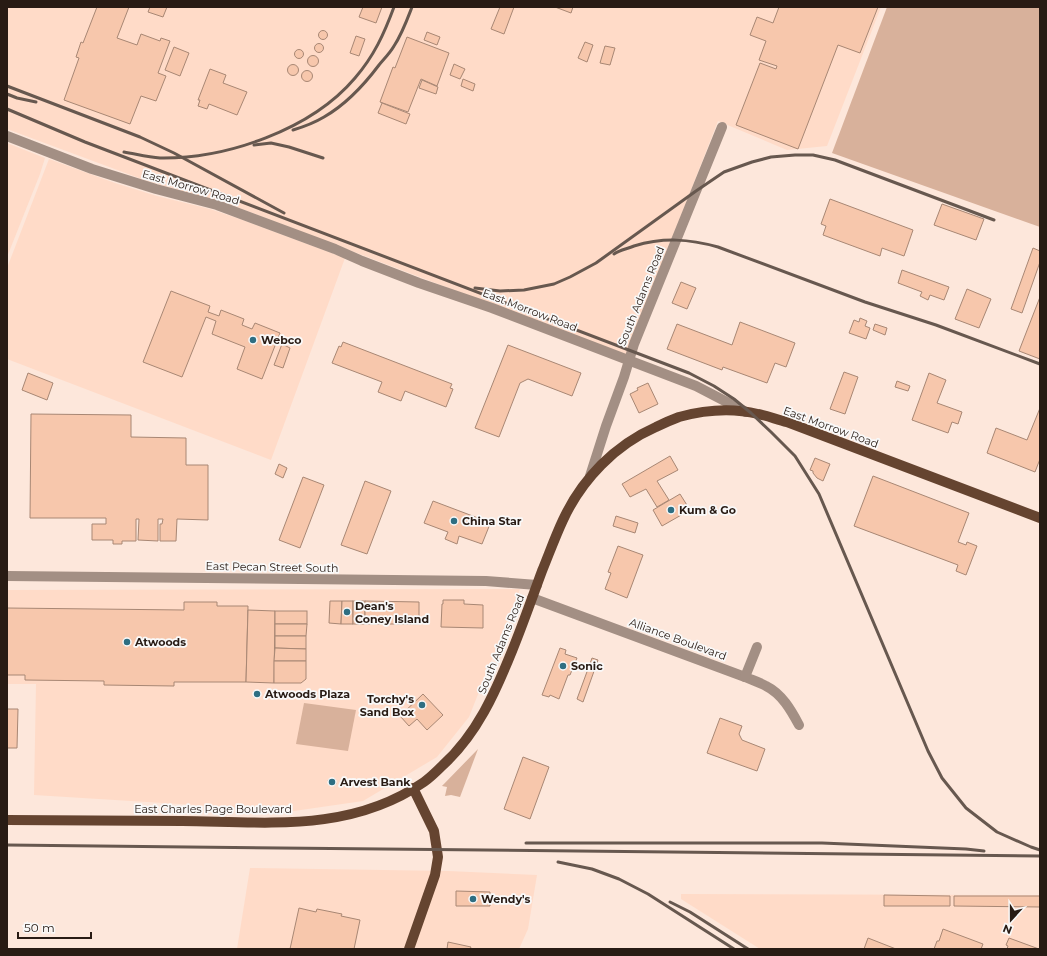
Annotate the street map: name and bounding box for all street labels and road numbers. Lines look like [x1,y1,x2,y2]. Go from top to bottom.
street label: East Morrow Road [141,166,241,208]
street label: South Adams Road [615,244,667,348]
street label: East Morrow Road [481,285,579,335]
street label: East Morrow Road [781,403,881,451]
street label: East Pecan Street South [205,559,339,575]
street label: South Adams Road [475,592,527,696]
street label: Alliance Boulevard [628,615,728,663]
street label: East Charles Page Boulevard [134,802,292,816]

